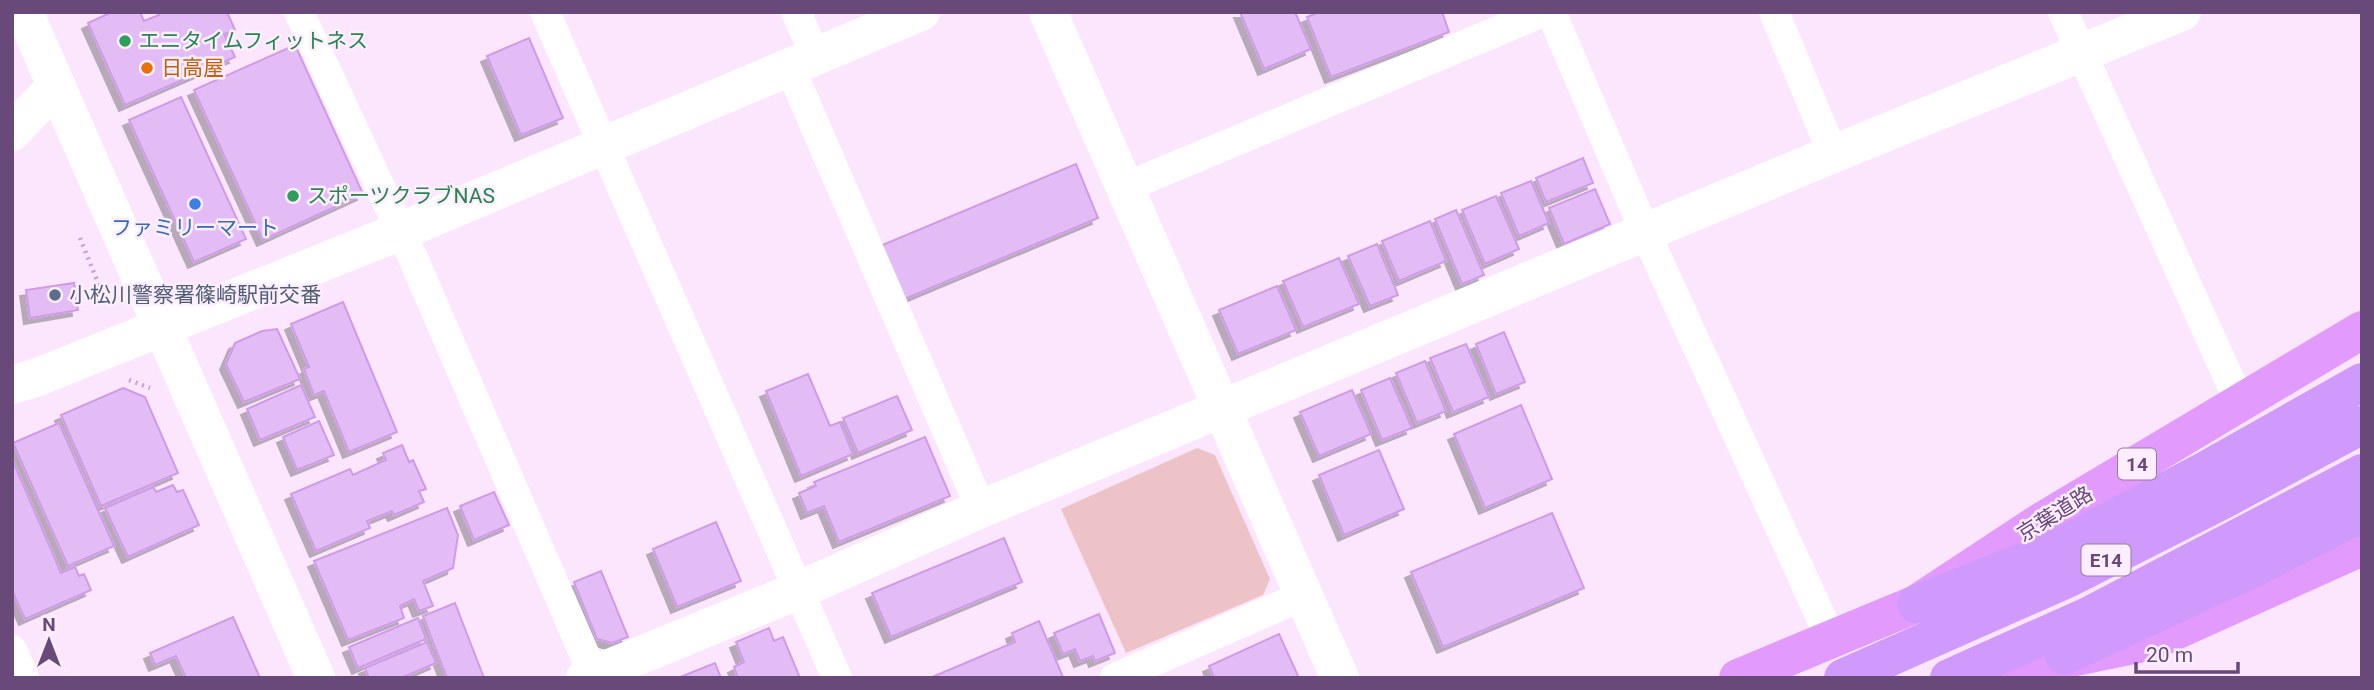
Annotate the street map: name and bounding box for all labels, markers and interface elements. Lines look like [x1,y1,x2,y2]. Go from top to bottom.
place label: エニタイムフィットネス [139,29,368,53]
marker: エニタイムフィットネス [117,33,133,49]
place label: 日高屋 [161,56,224,80]
marker: 日高屋 [139,60,155,76]
place label: スポーツクラブNAS [307,184,495,208]
marker: スポーツクラブNAS [285,188,301,204]
marker: ファミリーマート [187,196,203,212]
place label: ファミリーマート [111,216,279,240]
place label: 小松川警察署篠崎駅前交番 [69,283,321,307]
marker: 小松川警察署篠崎駅前交番 [47,287,63,303]
road number: 14 [2118,449,2156,480]
street label: 京葉道路 [2013,482,2097,546]
road number: E14 [2082,544,2130,576]
north arrow [14,606,84,676]
text: N [42,613,56,636]
scale bar [2136,630,2238,674]
text: 20 m [2146,643,2193,667]

